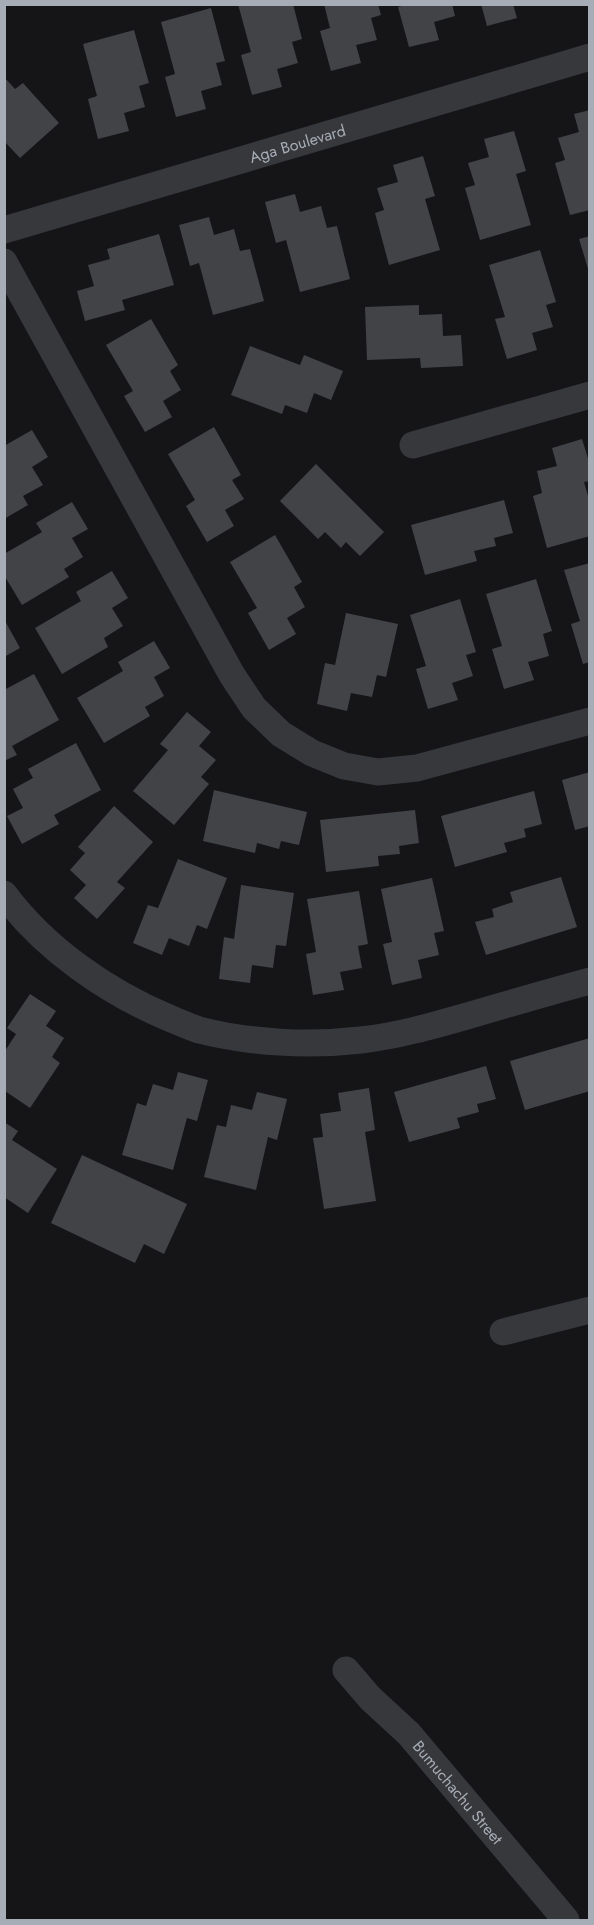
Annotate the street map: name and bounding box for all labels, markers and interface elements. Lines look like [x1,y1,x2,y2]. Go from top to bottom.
street label: Aga Boulevard [247,119,349,169]
street label: Bumuchachu Street [407,1736,508,1849]

